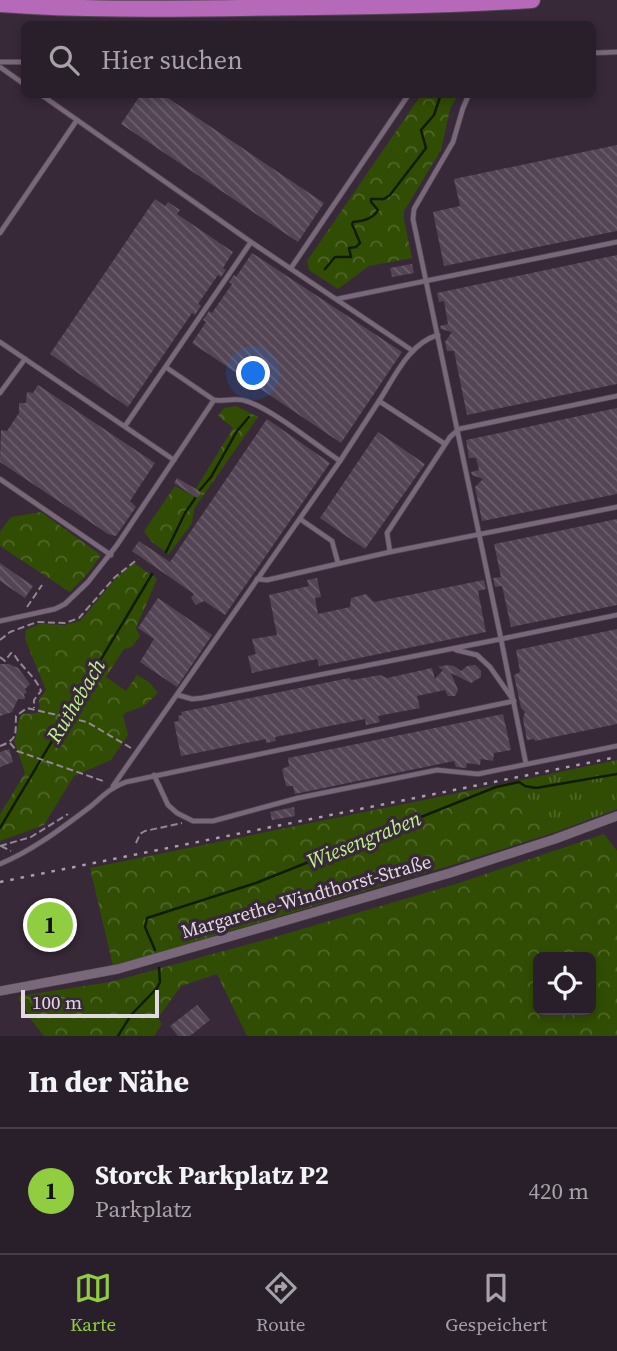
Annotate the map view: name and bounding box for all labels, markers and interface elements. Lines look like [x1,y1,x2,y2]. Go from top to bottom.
search box [21,21,596,98]
icon: search [45,41,83,79]
text: Hier suchen [101,42,243,78]
your location [236,356,270,390]
water label: Ruthebach [39,653,112,749]
water label: Wiesengraben [302,803,425,876]
street label: Margarethe-Windthorst-Straße [178,848,434,944]
pin: 1 [27,899,73,951]
map controls [533,952,596,1015]
button: locate [533,952,596,1015]
scale bar [21,987,159,1019]
text: 100 m [32,989,82,1015]
text: In der Nähe [28,1061,189,1102]
text: Storck Parkplatz P2 [95,1157,329,1193]
text: 1 [45,1175,57,1207]
text: 420 m [528,1175,589,1207]
text: Parkplatz [95,1193,191,1225]
tab: Karte [70,1269,116,1337]
tab: Route [256,1269,305,1337]
tab: Gespeichert [445,1269,547,1337]

